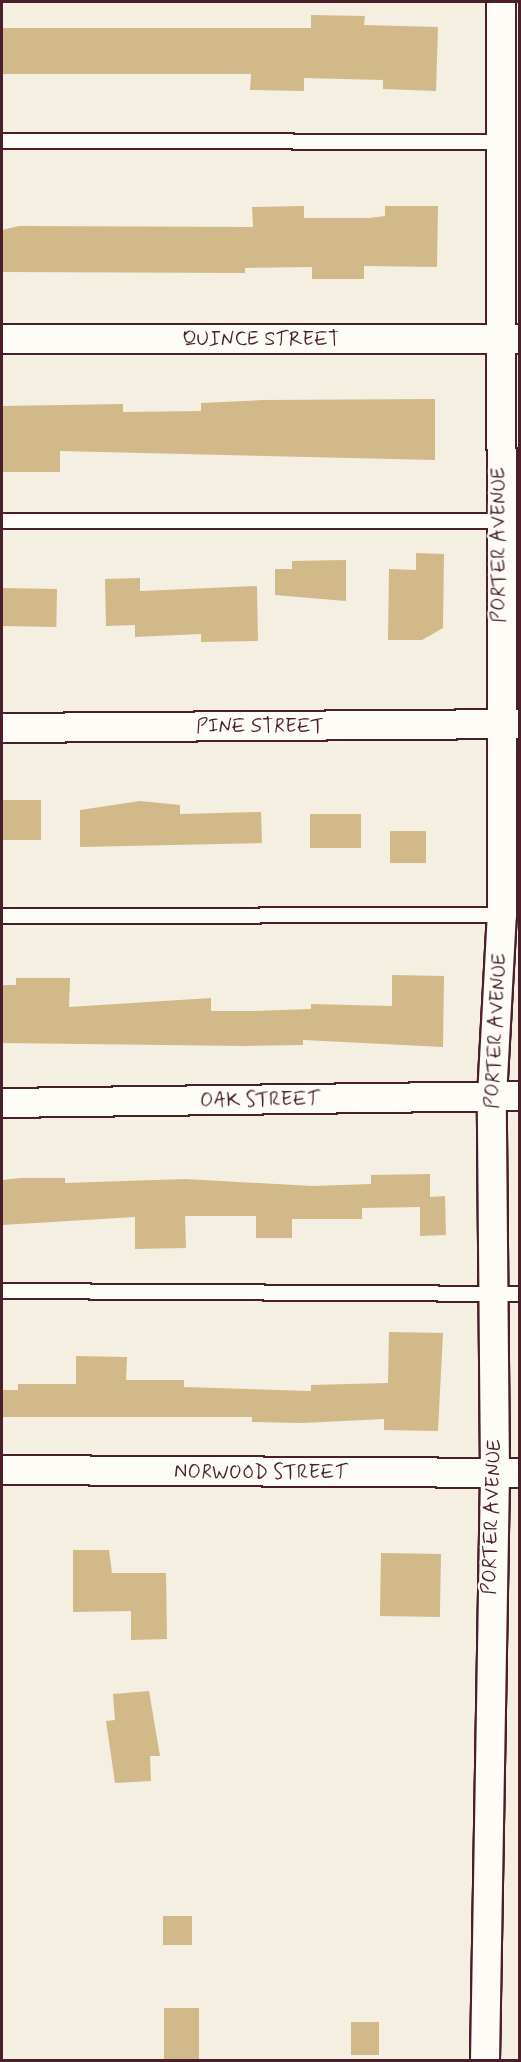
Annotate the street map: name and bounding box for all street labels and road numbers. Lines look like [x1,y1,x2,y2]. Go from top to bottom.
street label: QUINCE STREET [182,327,340,351]
street label: PORTER AVENUE [487,465,511,625]
street label: PINE STREET [195,714,325,738]
street label: PORTER AVENUE [480,951,512,1111]
street label: OAK STREET [199,1087,321,1113]
street label: PORTER AVENUE [477,1437,507,1597]
street label: NORWOOD STREET [174,1460,348,1484]

